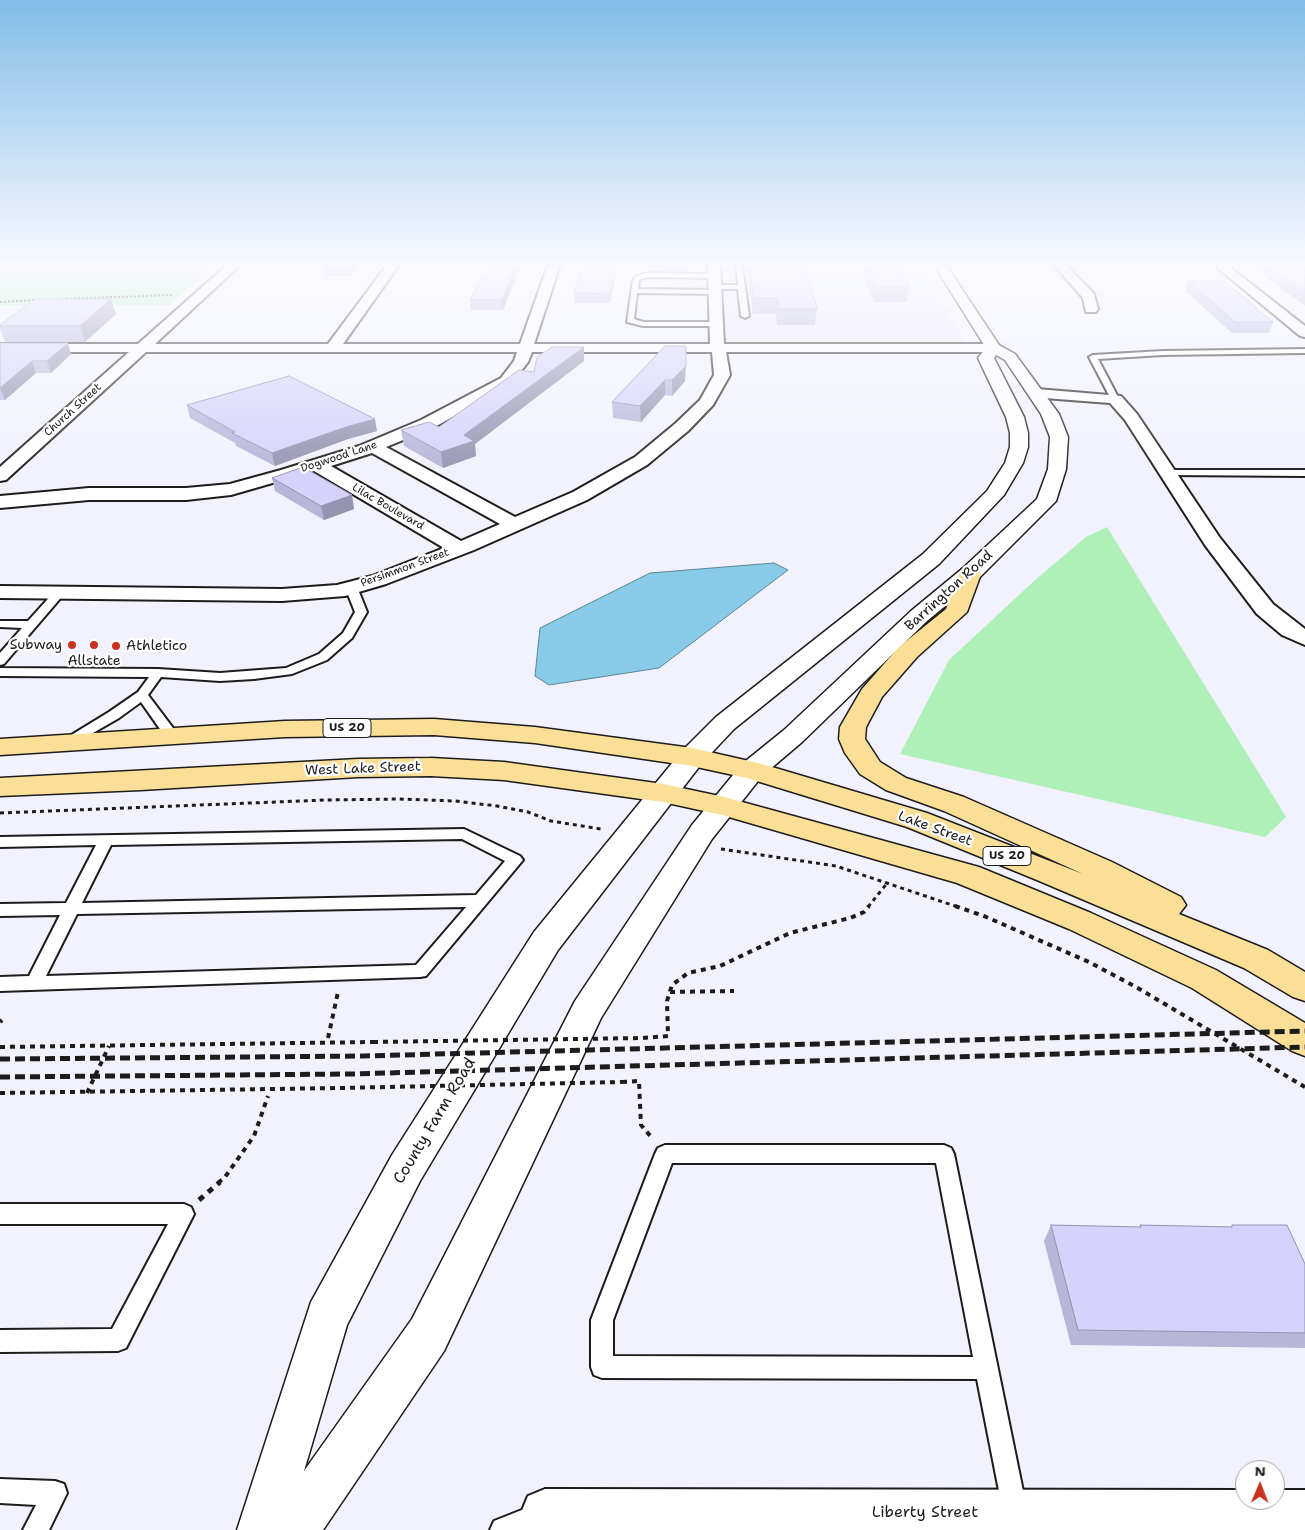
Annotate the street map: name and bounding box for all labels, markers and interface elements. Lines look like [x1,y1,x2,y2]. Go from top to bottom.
street label: Church Street [42,381,104,439]
street label: Dogwood Lane [299,438,379,476]
street label: Lilac Boulevard [350,481,426,533]
street label: Persimmon Street [359,546,451,590]
street label: Barrington Road [902,547,996,635]
place label: Subway [10,637,62,653]
place label: Athletico [126,638,187,654]
marker: Subway [66,639,78,651]
marker: Allstate [88,639,100,651]
marker: Athletico [110,640,122,652]
place label: Allstate [67,653,121,669]
road number: US 20 [323,718,371,738]
street label: West Lake Street [305,759,421,779]
street label: Lake Street [896,808,974,850]
road number: US 20 [983,846,1031,866]
street label: County Farm Road [390,1055,480,1187]
north arrow [1235,1460,1285,1510]
text: N [1255,1462,1266,1480]
street label: Liberty Street [872,1503,978,1523]

